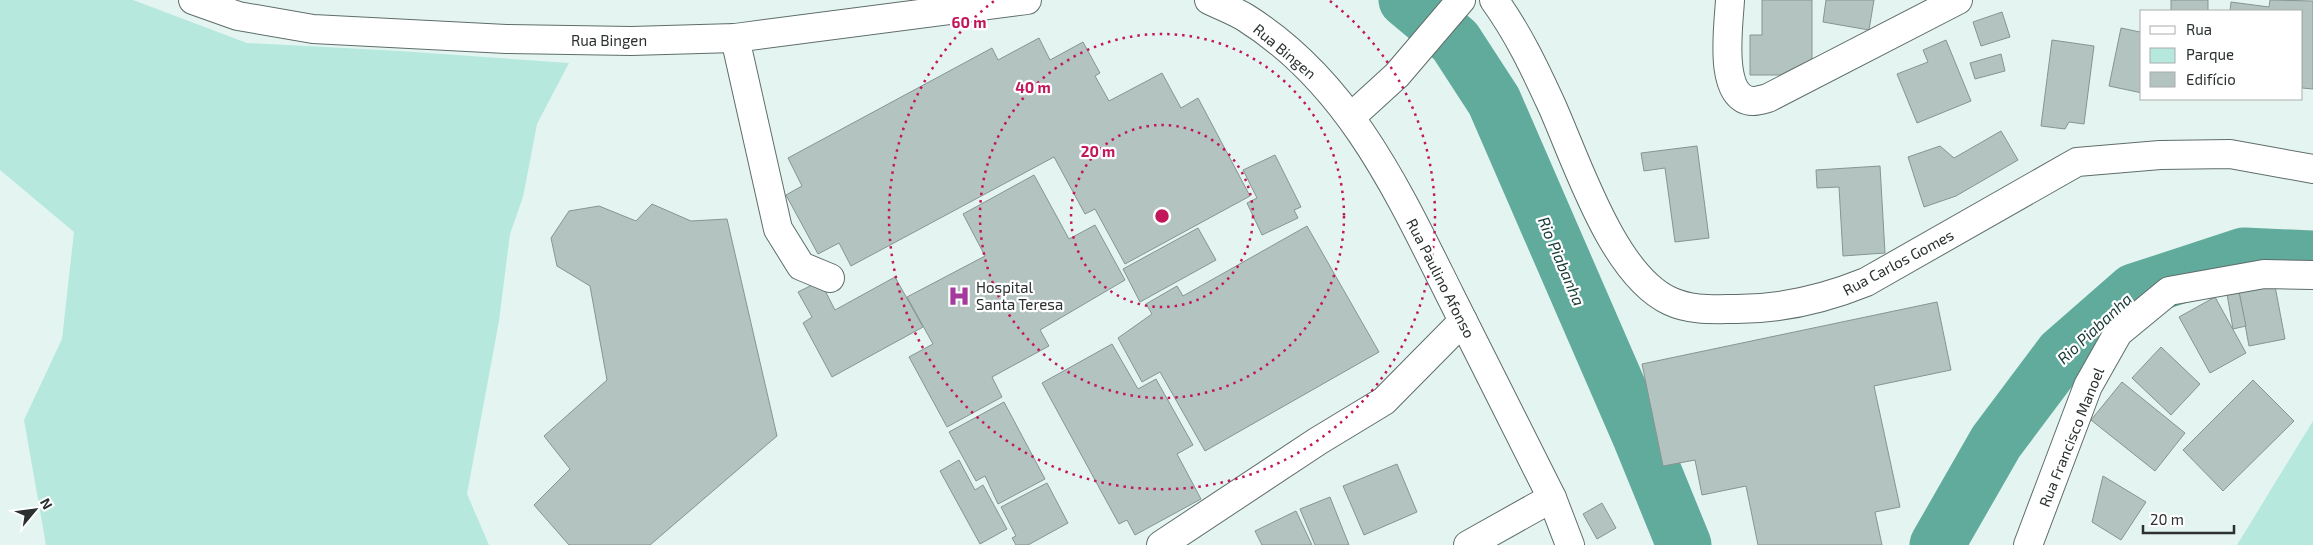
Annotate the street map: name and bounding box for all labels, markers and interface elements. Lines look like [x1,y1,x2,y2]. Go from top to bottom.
legend [2140,10,2303,100]
text: 60 m [952,13,986,31]
street label: Rua Bingen [1250,20,1320,82]
text: Rua [2186,20,2212,38]
street label: Rua Bingen [571,31,647,49]
text: Parque [2186,45,2234,63]
text: Edifício [2186,70,2236,88]
text: 40 m [1015,78,1051,96]
text: 20 m [1081,142,1115,160]
centre of rings [1153,207,1171,225]
water label: Rio Piabanha [1535,214,1589,308]
street label: Rua Paulino Afonso [1403,215,1479,341]
street label: Rua Carlos Gomes [1840,225,1956,299]
place label: Hospital Santa Teresa [976,278,1063,313]
hospital icon: Hospital Santa Teresa [946,283,972,309]
water label: Rio Piabanha [2053,289,2135,367]
street label: Rua Francisco Manoel [2035,364,2107,509]
north arrow [10,485,60,535]
text: N [37,495,57,512]
scale bar [2143,502,2234,534]
text: 20 m [2150,510,2184,528]

